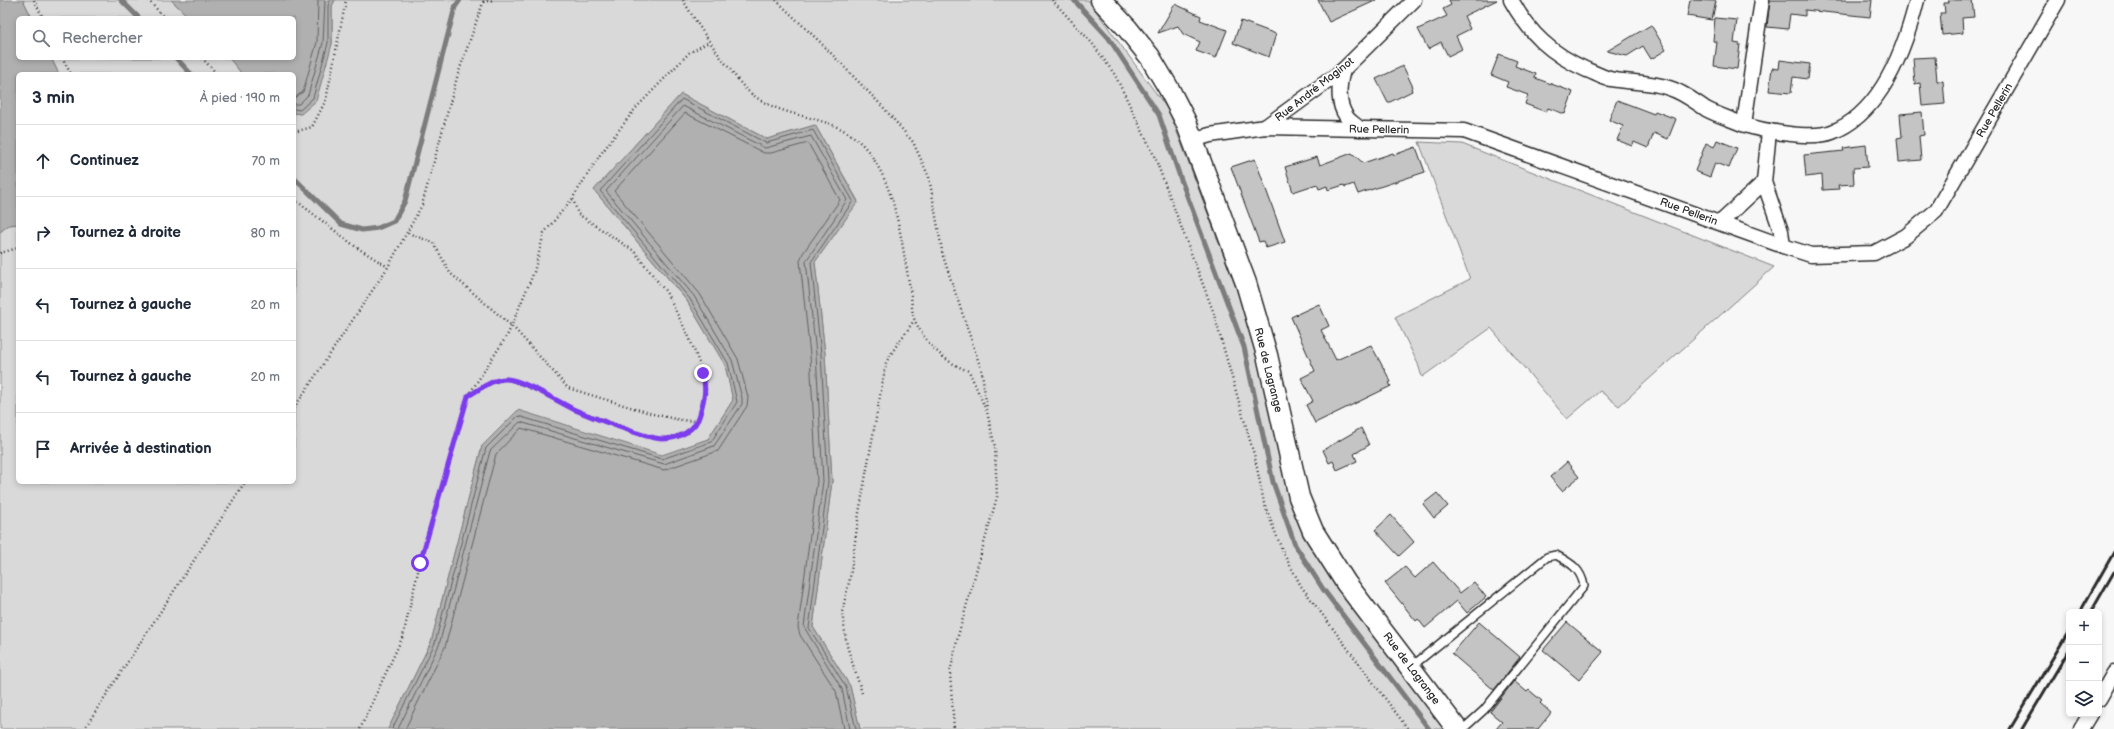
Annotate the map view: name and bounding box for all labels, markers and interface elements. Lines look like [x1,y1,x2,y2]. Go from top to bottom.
search box [16,16,296,60]
icon: search [30,27,52,49]
text: Rechercher [62,29,142,48]
street label: Rue André Maginot [1272,54,1357,124]
street label: Rue Pellerin [1974,81,2015,140]
text: 3 min [32,88,75,108]
text: À pied · 190 m [200,90,280,106]
street label: Rue Pellerin [1349,122,1409,137]
icon: ahead [32,150,54,172]
text: Continuez [70,151,139,170]
text: 70 m [252,153,280,169]
street label: Rue Pellerin [1658,195,1719,228]
icon: right [32,222,54,244]
text: Tournez à droite [70,223,181,242]
text: 80 m [251,225,280,241]
icon: left [32,294,54,316]
text: Tournez à gauche [70,295,191,314]
text: 20 m [250,297,280,313]
street label: Rue de Lagrange [1252,326,1285,414]
route end [694,364,712,382]
icon: left [32,366,54,388]
text: Tournez à gauche [70,367,191,386]
text: 20 m [250,369,280,385]
icon: arrive [32,438,54,460]
text: Arrivée à destination [70,439,212,458]
route start [411,554,429,572]
map controls [2066,609,2102,717]
button: + [2066,609,2102,645]
street label: Rue de Lagrange [1380,630,1443,707]
button: − [2066,645,2102,681]
button: layers [2066,681,2102,717]

